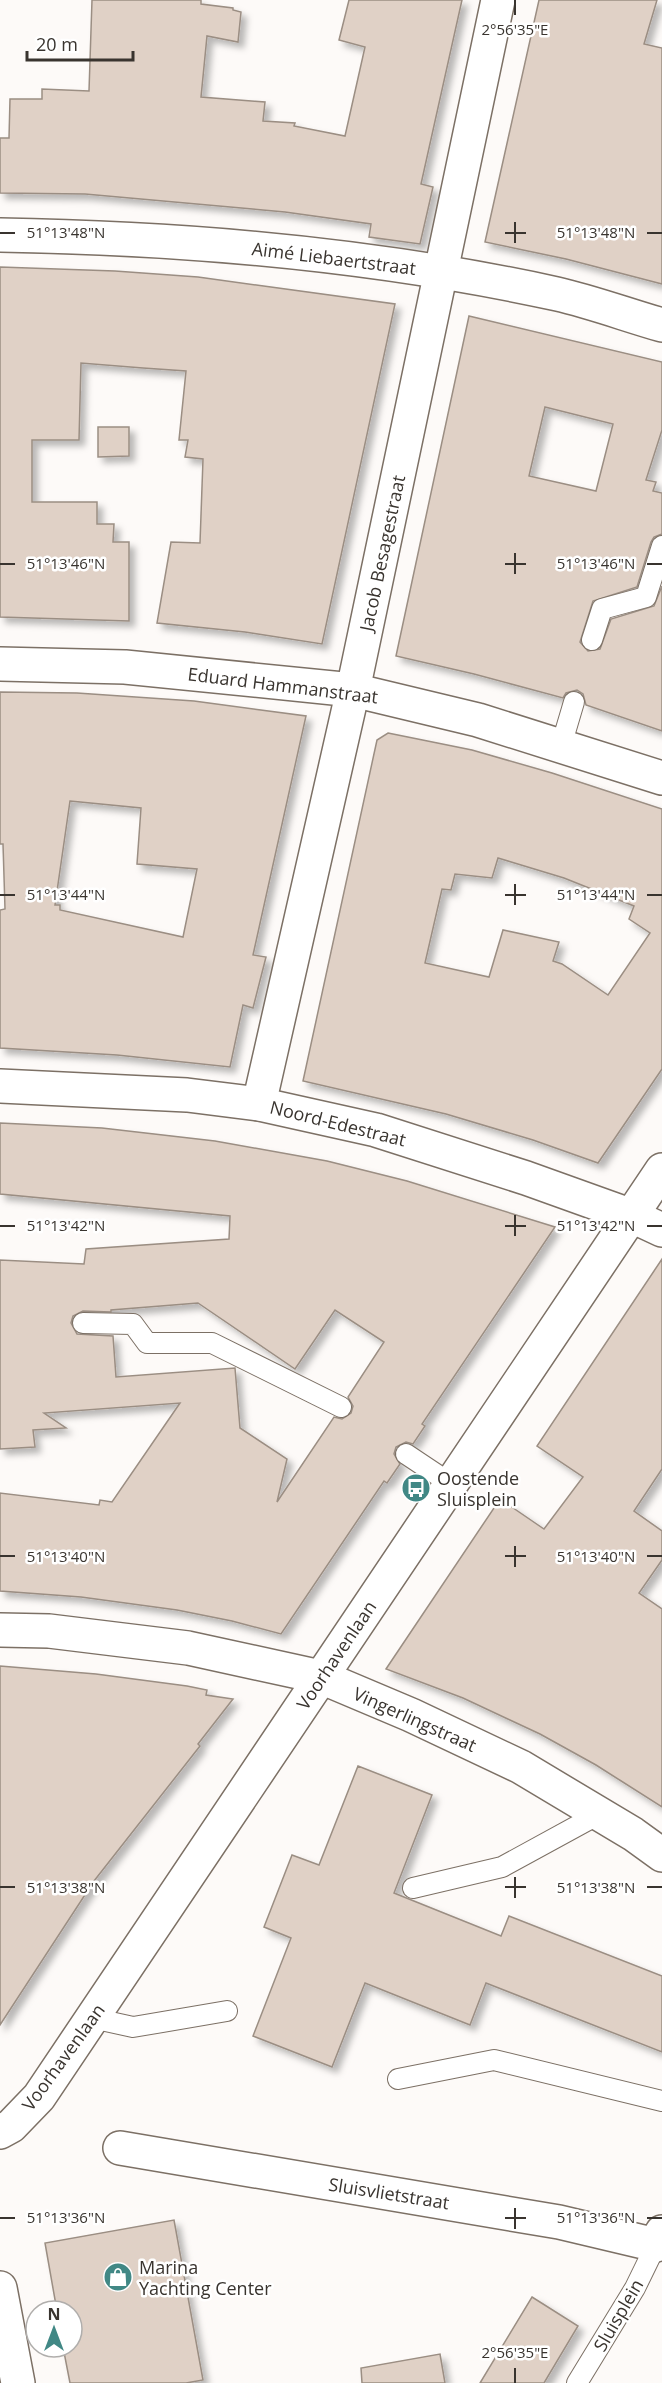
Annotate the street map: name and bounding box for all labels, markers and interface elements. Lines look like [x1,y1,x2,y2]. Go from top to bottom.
text: 2°56'35"E [482,19,548,39]
scale bar [27,24,134,62]
text: 20 m [36,32,78,56]
text: 51°13'48"N [27,222,105,242]
text: 51°13'48"N [557,222,635,242]
street label: Aimé Liebaertstraat [251,236,417,280]
street label: Jacob Besagestraat [353,473,410,635]
text: 51°13'46"N [27,553,105,573]
text: 51°13'46"N [557,553,635,573]
street label: Eduard Hammanstraat [186,661,380,709]
text: 51°13'44"N [27,884,105,904]
text: 51°13'44"N [557,884,635,904]
street label: Noord-Edestraat [268,1095,408,1151]
text: 51°13'42"N [27,1215,105,1235]
text: 51°13'42"N [557,1215,635,1235]
place label: Oostende Sluisplein [437,1466,519,1511]
bus stop icon: Oostende Sluisplein [400,1472,432,1504]
text: 51°13'40"N [27,1546,105,1566]
text: 51°13'40"N [557,1546,635,1566]
street label: Voorhavenlaan [291,1596,381,1714]
street label: Vingerlingstraat [350,1681,480,1757]
text: 51°13'38"N [27,1877,105,1897]
text: 51°13'38"N [557,1877,635,1897]
street label: Voorhavenlaan [16,1999,110,2115]
street label: Sluisvlietstraat [327,2172,451,2214]
text: 51°13'36"N [27,2207,105,2227]
text: 51°13'36"N [557,2207,635,2227]
place label: Marina Yachting Center [139,2255,272,2300]
shop icon: Marina Yachting Center [102,2261,134,2293]
street label: Sluisplein [588,2274,648,2356]
north arrow [24,2299,84,2359]
text: N [47,2303,61,2325]
text: 2°56'35"E [482,2342,548,2362]

